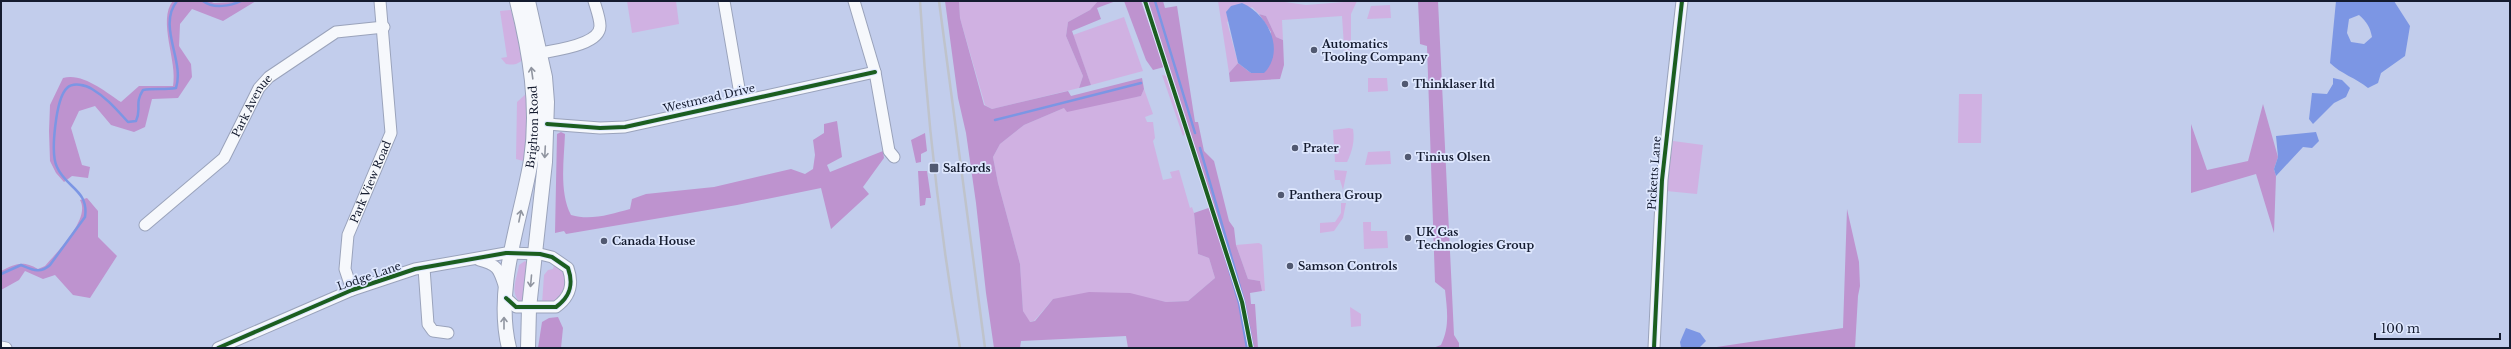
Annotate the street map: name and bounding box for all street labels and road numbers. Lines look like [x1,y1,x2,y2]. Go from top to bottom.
street label: Park Avenue [229,71,275,139]
street label: Westmead Drive [661,81,756,116]
street label: Brighton Road [523,84,541,170]
street label: Picketts Lane [1644,135,1664,211]
street label: Park View Road [347,138,394,225]
street label: Lodge Lane [335,259,403,293]

